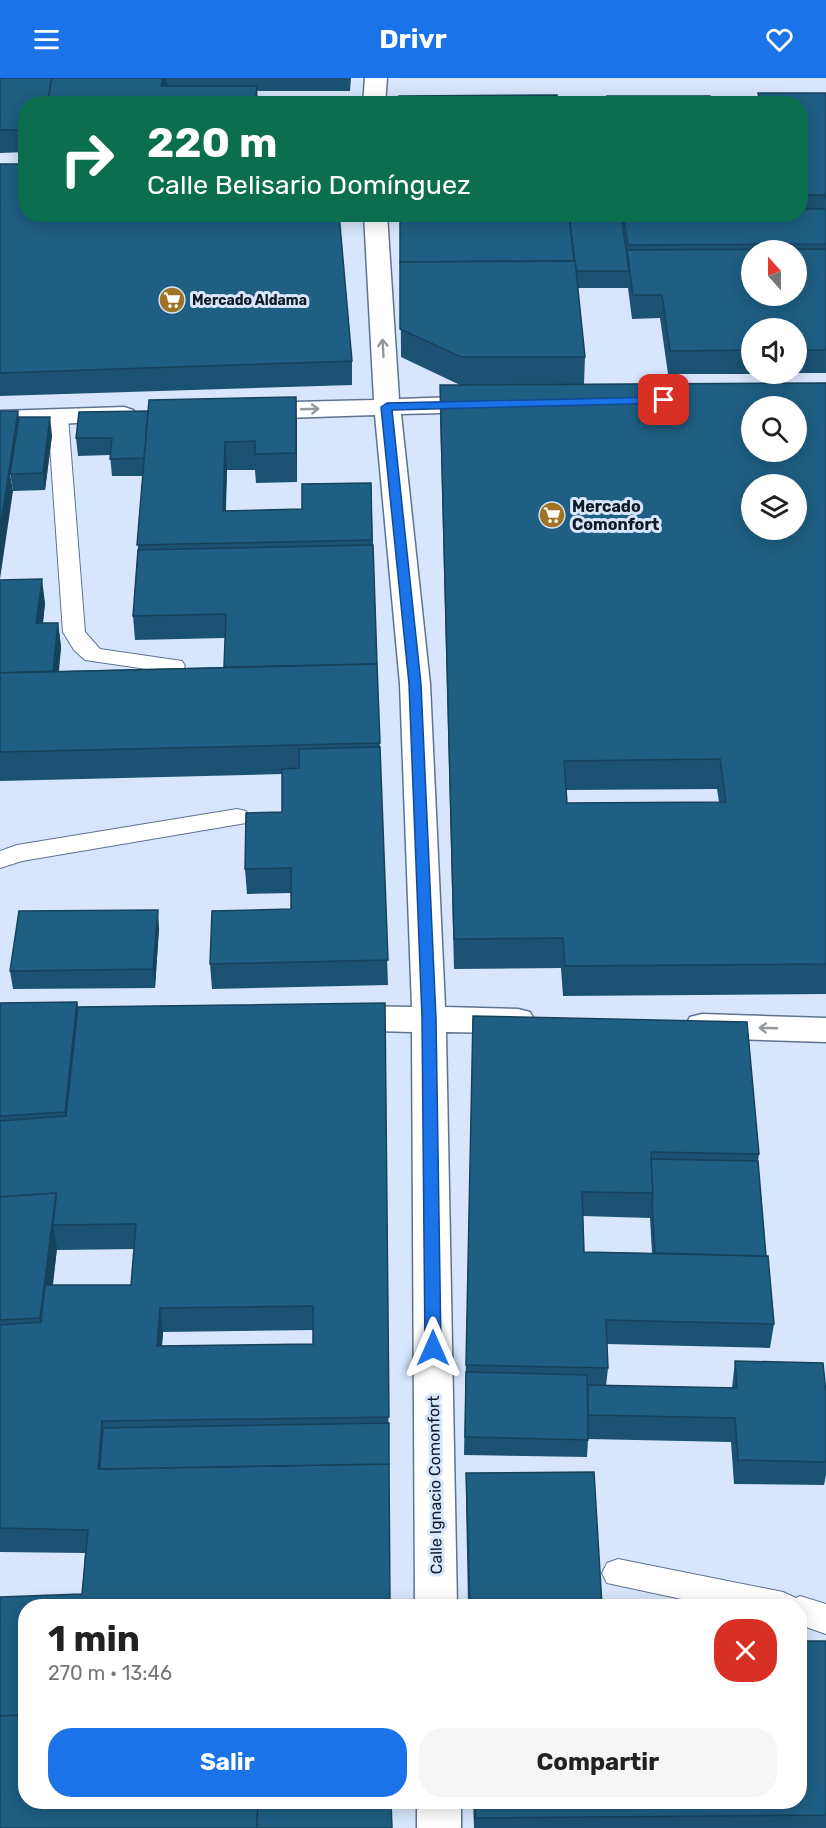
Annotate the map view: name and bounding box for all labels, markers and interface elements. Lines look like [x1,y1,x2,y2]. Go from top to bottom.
icon: menu [30,23,63,56]
text: Drivr [379,23,447,55]
icon: heart [763,23,796,56]
text: 220 m [147,118,278,168]
icon: right [48,120,126,198]
text: Calle Belisario Domínguez [147,169,471,201]
north arrow [741,240,807,306]
map controls [741,240,807,540]
supermarket icon: Mercado Aldama [157,285,187,315]
place label: Mercado Aldama [192,292,307,309]
button: sound [741,318,807,384]
one-way arrow [378,339,389,359]
pin [638,374,689,425]
icon: arrive [647,383,680,416]
button: search [741,396,807,462]
one-way arrow [300,403,320,415]
button: layers [741,474,807,540]
place label: Mercado Comonfort [572,497,660,534]
supermarket icon: Mercado Comonfort [537,500,567,530]
one-way arrow [758,1023,778,1034]
position arrow [401,1316,465,1380]
street label: Calle Ignacio Comonfort [424,1395,446,1575]
text: 1 min [48,1617,140,1660]
button: close [714,1619,777,1682]
text: 270 m · 13:46 [48,1661,172,1685]
button: Salir [48,1728,407,1797]
button: Compartir [419,1728,777,1797]

